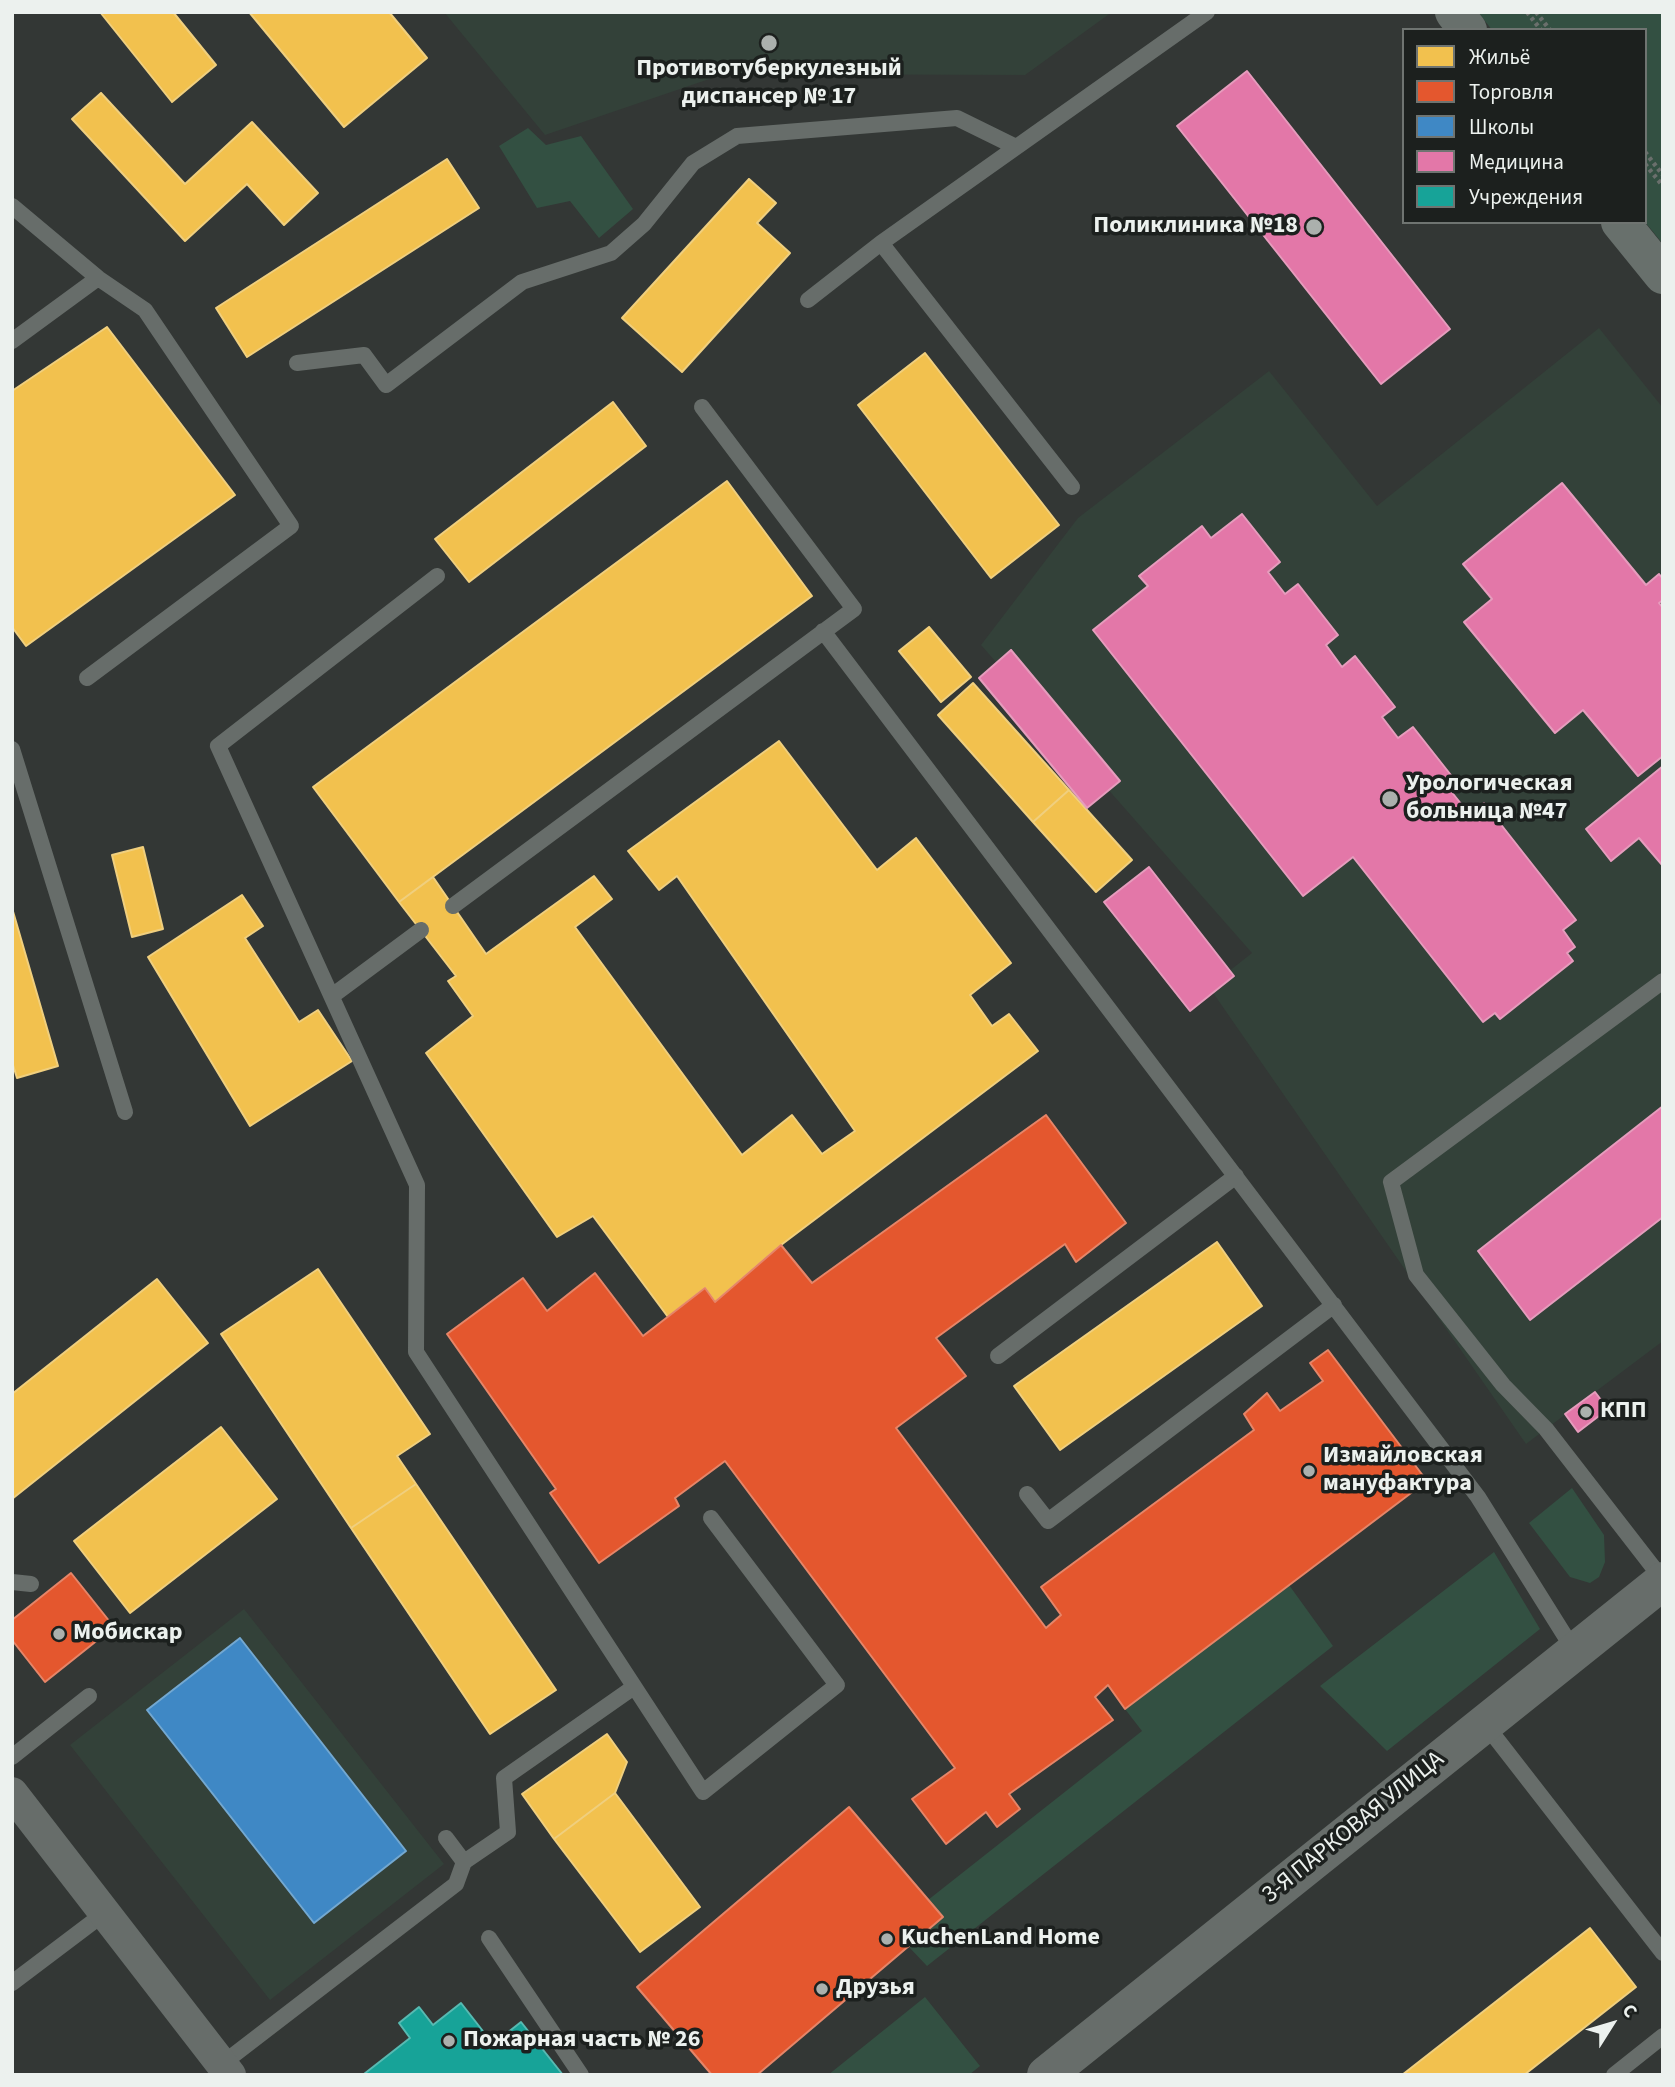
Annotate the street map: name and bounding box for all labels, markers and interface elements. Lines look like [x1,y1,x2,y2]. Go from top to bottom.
legend [1402,28,1647,224]
marker: Противотуберкулезный диспансер № 17 [759,33,779,53]
text: Жильё [1469,42,1530,72]
place label: Противотуберкулезный диспансер № 17 [636,56,902,112]
text: Торговля [1469,77,1554,107]
text: Школы [1469,112,1534,142]
text: Медицина [1469,147,1564,177]
text: Учреждения [1469,182,1583,212]
place label: Поликлиника №18 [1093,213,1298,241]
marker: Поликлиника №18 [1304,217,1324,237]
place label: Урологическая больница №47 [1406,771,1573,827]
marker: Урологическая больница №47 [1380,789,1400,809]
place label: КПП [1600,1398,1647,1426]
marker: КПП [1578,1404,1594,1420]
place label: Измайловская мануфактура [1323,1443,1483,1499]
marker: Измайловская мануфактура [1301,1463,1317,1479]
place label: Мобискар [73,1620,183,1648]
marker: Мобискар [51,1626,67,1642]
street label: 3-Я ПАРКОВАЯ УЛИЦА [1257,1746,1451,1910]
place label: KuchenLand Home [901,1925,1100,1953]
marker: KuchenLand Home [879,1931,895,1947]
place label: Друзья [836,1975,915,2003]
marker: Друзья [814,1981,830,1997]
north arrow [1577,1989,1647,2059]
text: С [1615,1999,1643,2024]
place label: Пожарная часть № 26 [463,2027,700,2055]
marker: Пожарная часть № 26 [441,2033,457,2049]

